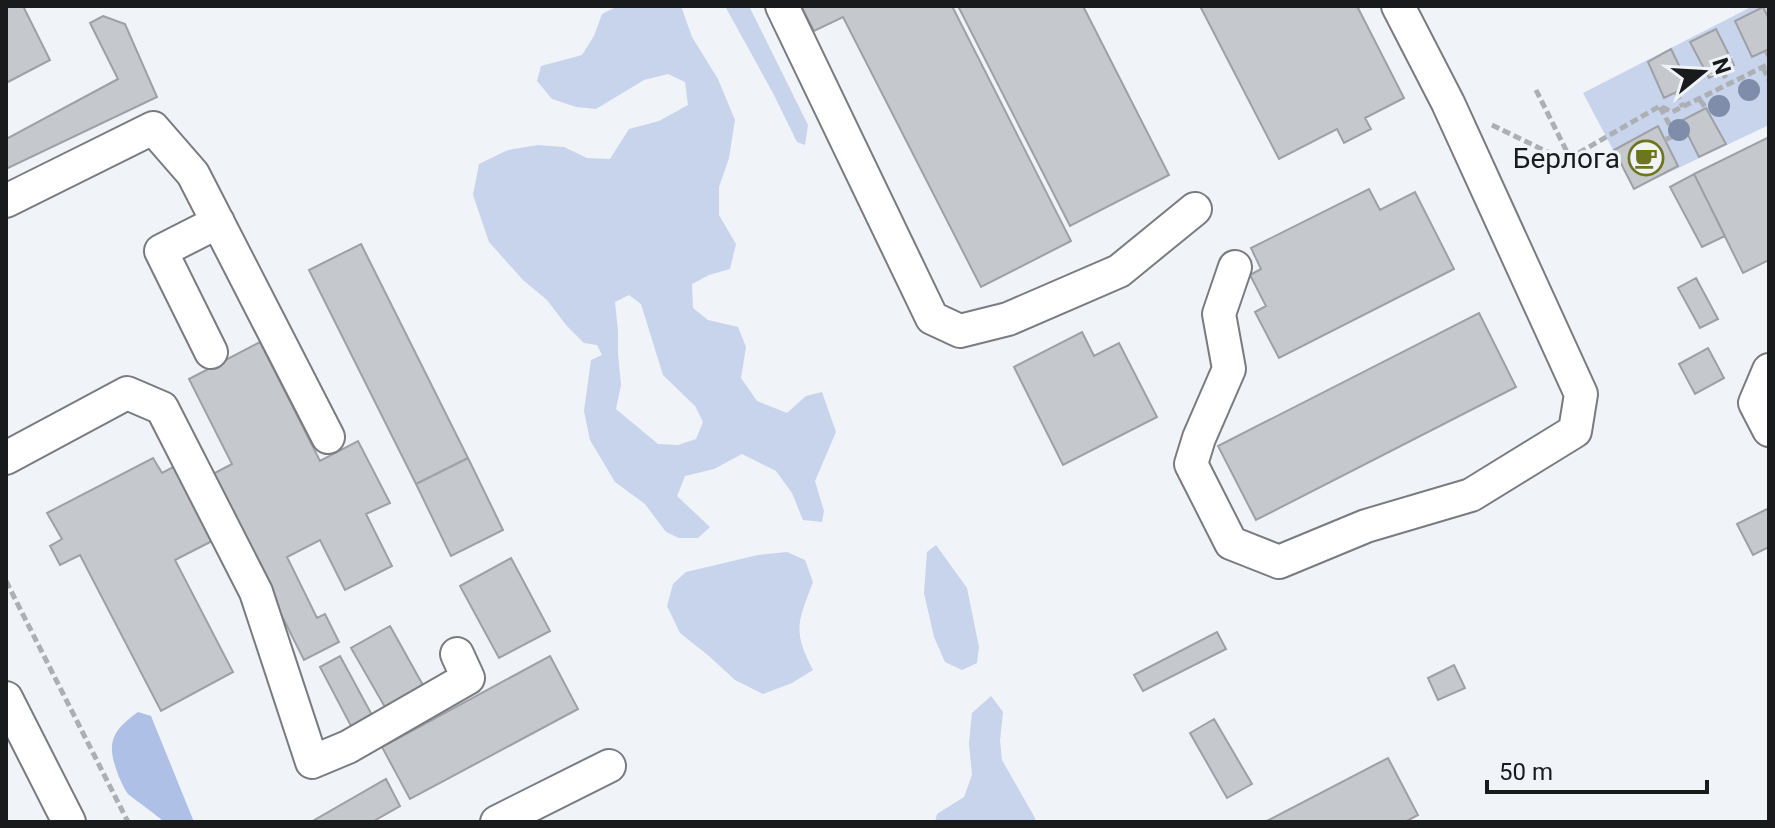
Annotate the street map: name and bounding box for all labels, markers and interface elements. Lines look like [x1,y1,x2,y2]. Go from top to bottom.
north arrow [1663,32,1743,112]
text: N [1707,55,1736,77]
cafe icon: Берлога [1627,139,1665,177]
place label: Берлога [1513,142,1620,175]
scale bar [1487,744,1707,794]
text: 50 m [1499,758,1553,786]

